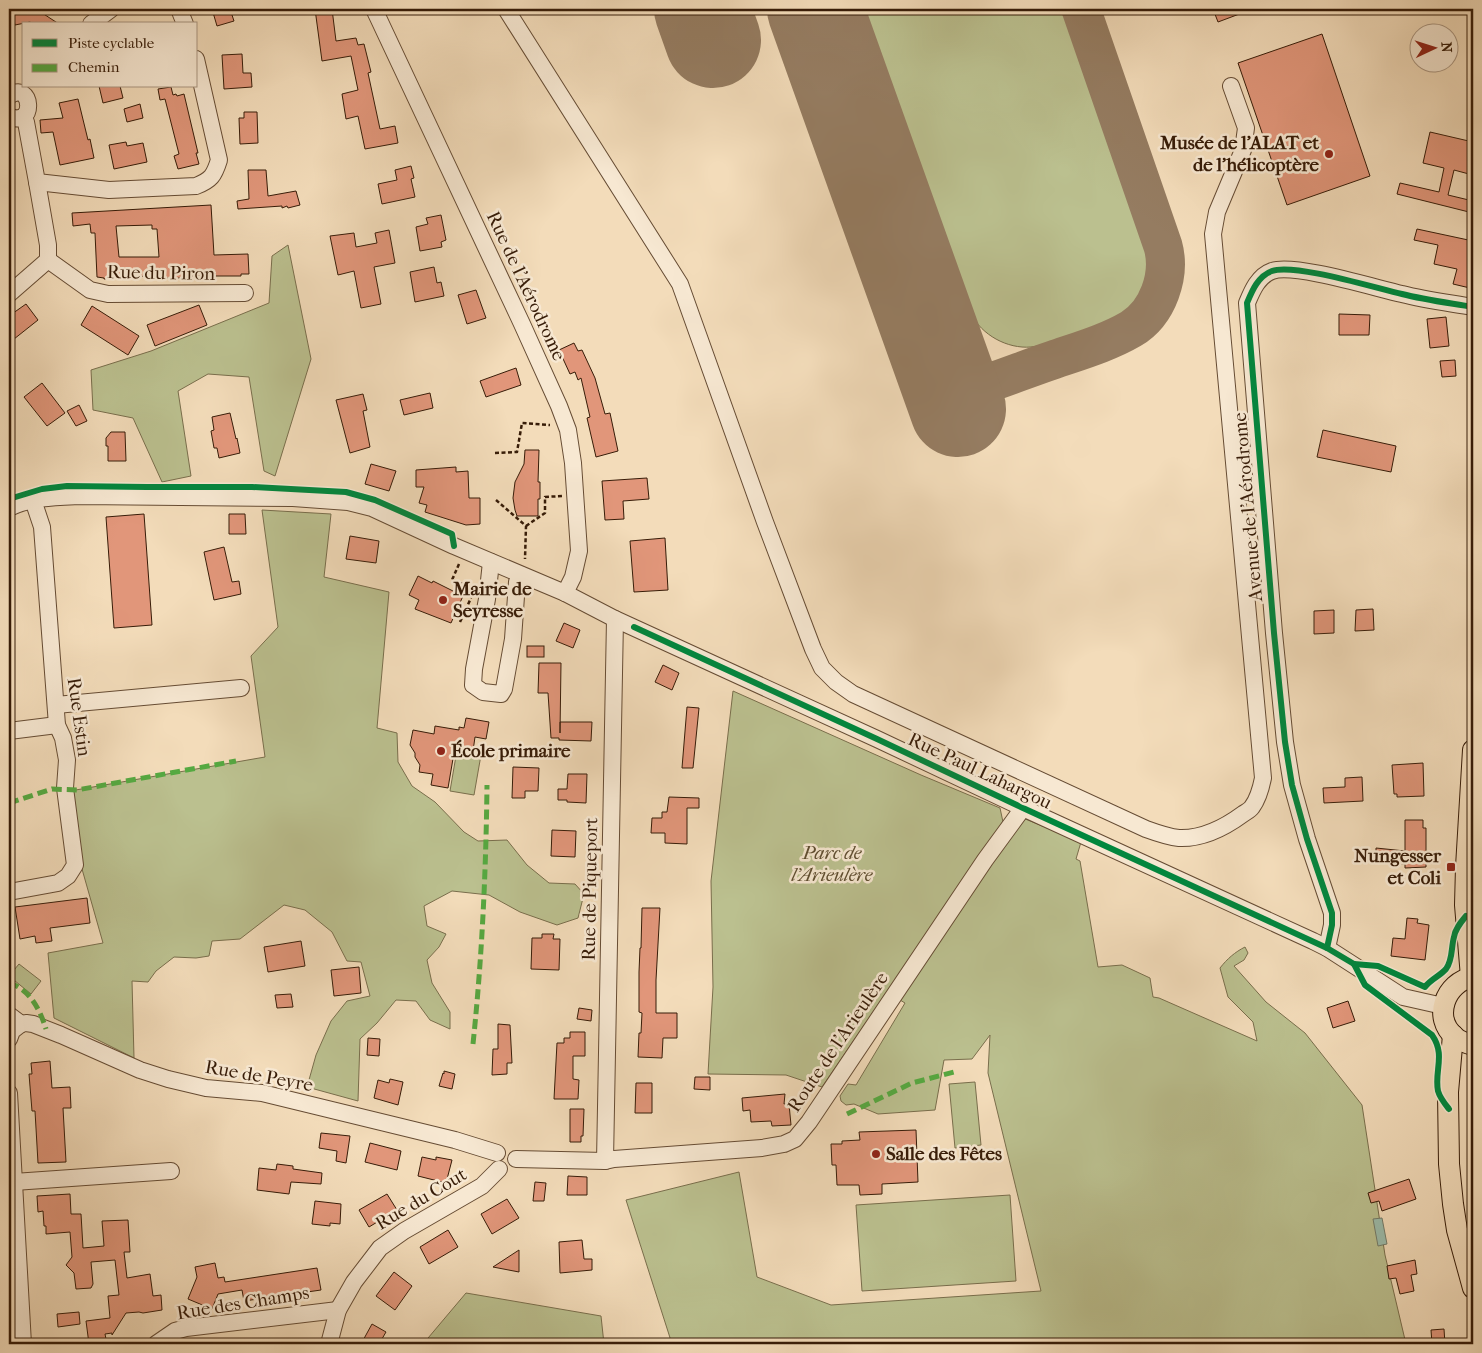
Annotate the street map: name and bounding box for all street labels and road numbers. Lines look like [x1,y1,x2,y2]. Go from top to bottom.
street label: Rue de l'Aérodrome [482,208,570,364]
street label: Rue du Piron [107,261,215,285]
street label: Avenue de l'Aérodrome [1229,411,1267,604]
street label: Rue Estin [63,676,95,758]
street label: Rue Paul Lahargou [905,728,1055,814]
street label: Rue de Piqueport [578,817,602,961]
street label: Route de l'Arieulère [783,968,893,1116]
street label: Rue de Peyre [203,1056,315,1096]
street label: Rue du Cout [371,1163,471,1235]
street label: Rue des Champs [175,1282,311,1324]

